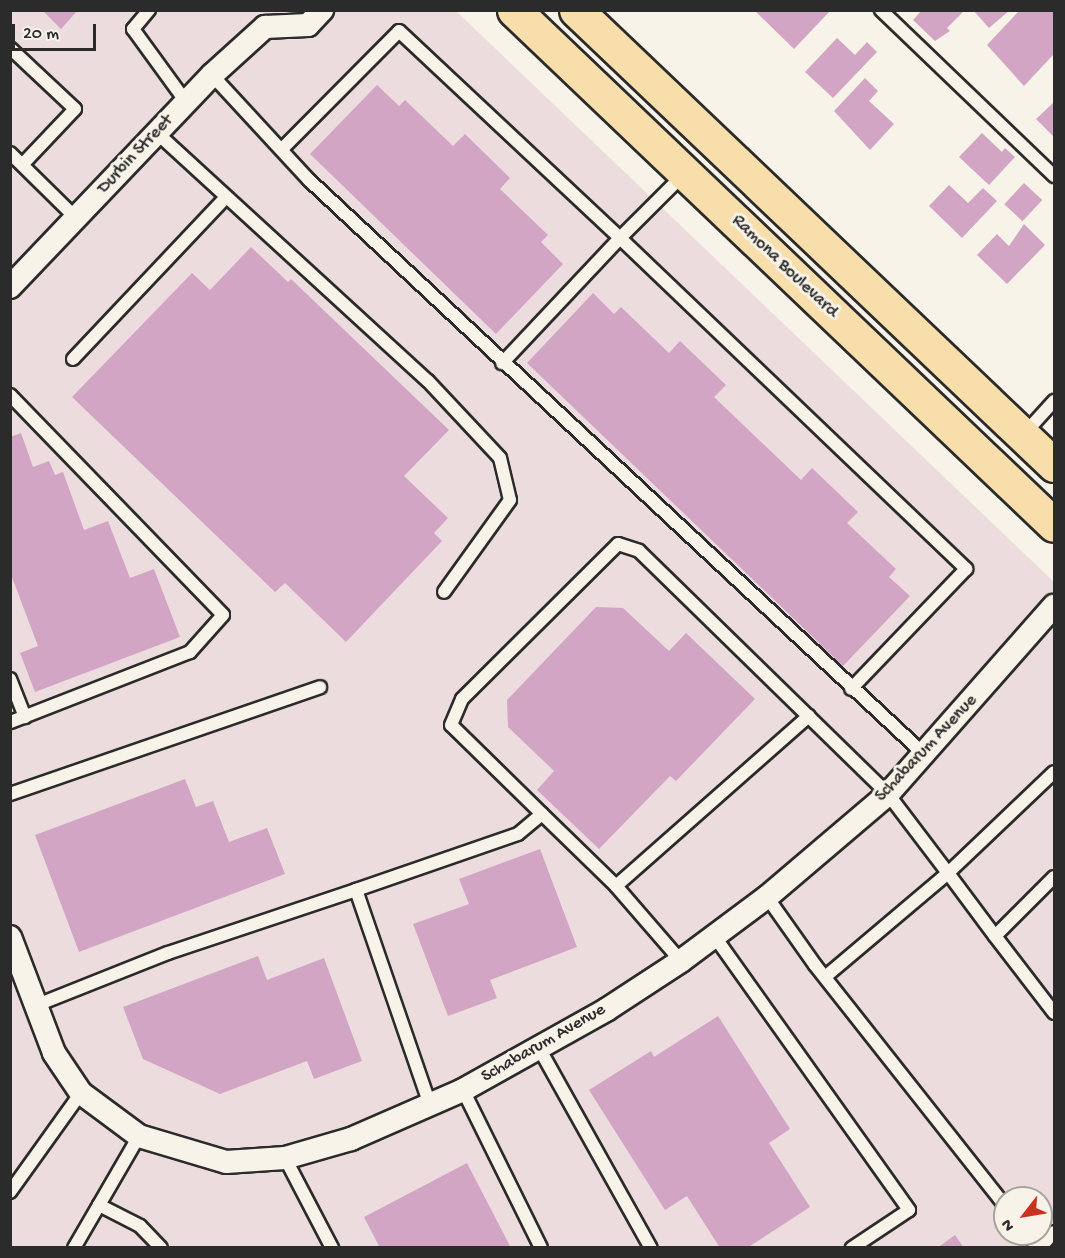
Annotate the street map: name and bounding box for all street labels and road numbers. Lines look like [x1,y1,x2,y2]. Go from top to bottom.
street label: Durbin Street [94,111,178,199]
street label: Ramona Boulevard [726,211,842,323]
street label: Schabarum Avenue [871,691,983,807]
street label: Schabarum Avenue [478,1000,610,1088]

